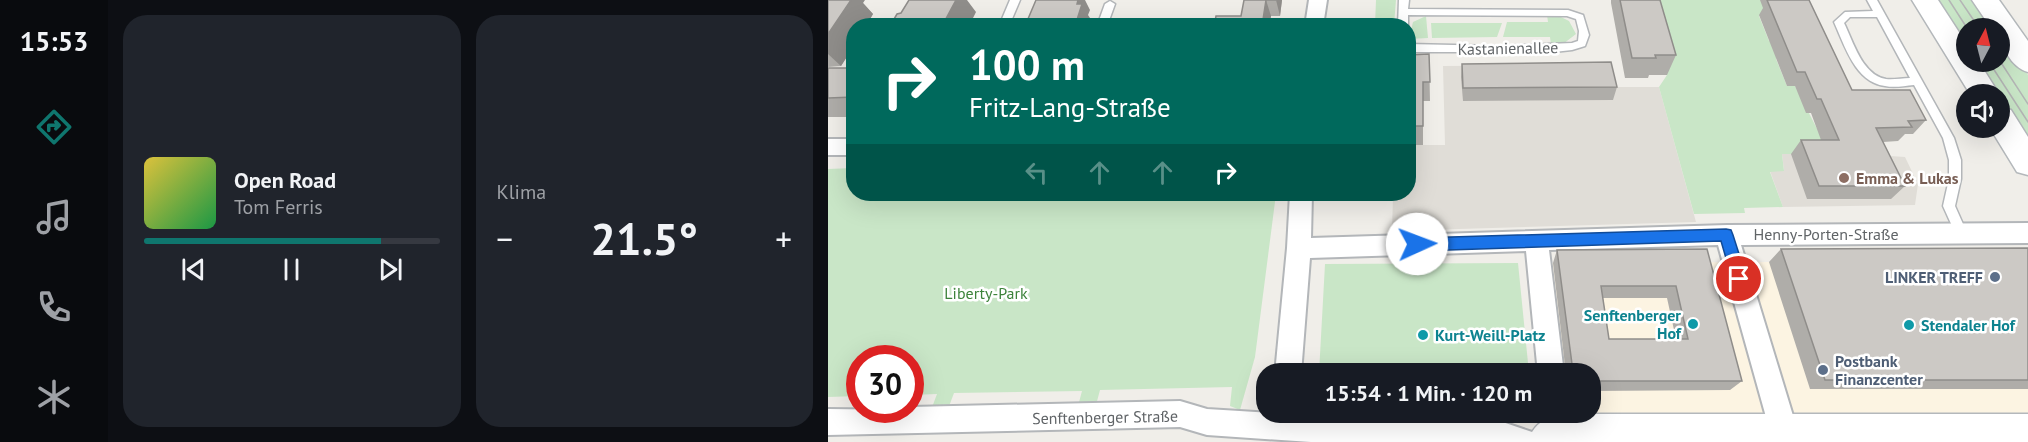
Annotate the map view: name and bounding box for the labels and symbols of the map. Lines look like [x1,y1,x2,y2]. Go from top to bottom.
north arrow [1956,18,2010,72]
street label: Kastanienallee [1458,37,1558,59]
place label: Emma & Lukas [1856,168,1959,188]
marker: Emma & Lukas [1837,171,1851,185]
position arrow [1385,212,1449,276]
street label: Henny-Porten-Straße [1753,224,1899,244]
pin [1713,253,1764,304]
place label: LINKER TREFF [1885,267,1983,287]
marker: LINKER TREFF [1988,270,2002,284]
park label: Liberty-Park [944,283,1028,303]
place label: Senftenberger Hof [1584,305,1682,343]
place label: Stendaler Hof [1921,315,2016,335]
marker: Senftenberger Hof [1686,317,1700,331]
marker: Stendaler Hof [1902,318,1916,332]
place label: Kurt-Weill-Platz [1435,325,1545,345]
marker: Kurt-Weill-Platz [1416,328,1430,342]
speed limit sign: 30 [846,345,924,423]
place label: Postbank Finanzcenter [1835,351,1923,389]
marker: Postbank Finanzcenter [1816,363,1830,377]
street label: Senftenberger Straße [1032,406,1178,428]

